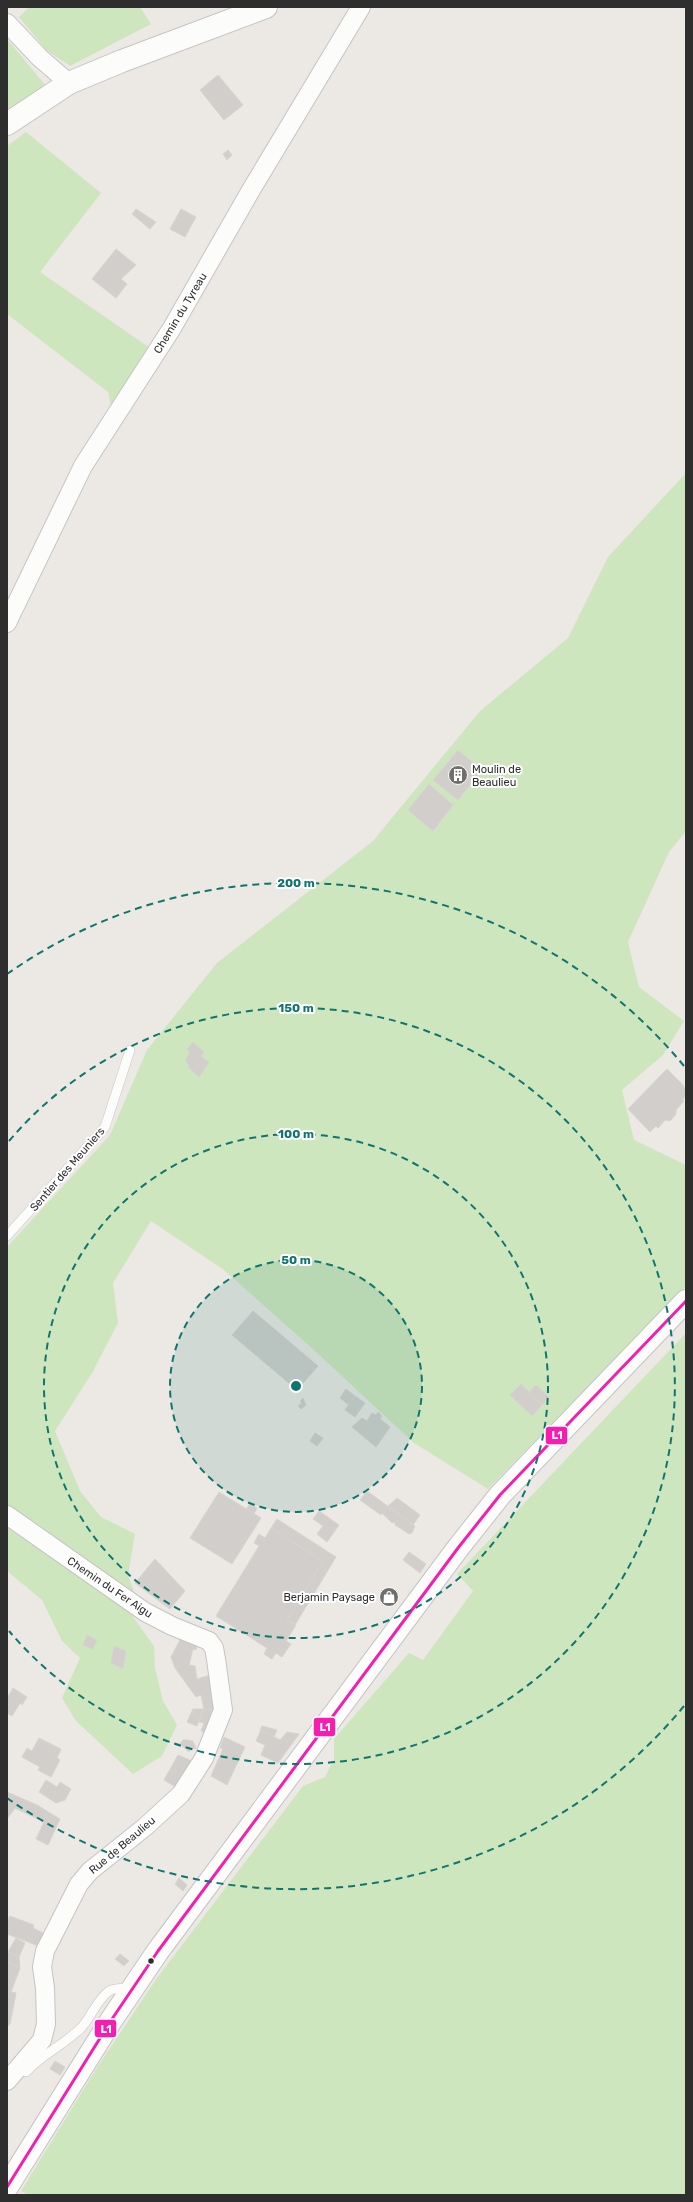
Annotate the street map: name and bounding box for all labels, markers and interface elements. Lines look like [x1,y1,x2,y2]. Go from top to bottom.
street label: Chemin du Tyreau [151,270,210,356]
place label: Moulin de Beaulieu [472,763,521,789]
building icon: Moulin de Beaulieu [447,764,469,786]
text: 200 m [277,876,315,890]
text: 150 m [278,1001,314,1015]
street label: Sentier des Meuniers [27,1124,108,1214]
text: 100 m [278,1127,314,1141]
text: 50 m [281,1253,311,1267]
centre of rings [289,1379,303,1393]
line badge: L1 [545,1426,568,1445]
text: L1 [551,1429,563,1442]
street label: Chemin du Fer Aigu [65,1554,155,1621]
shop icon: Berjamin Paysage [378,1586,400,1608]
place label: Berjamin Paysage [283,1591,375,1604]
line badge: L1 [313,1717,336,1737]
text: L1 [319,1721,331,1734]
street label: Rue de Beaulieu [87,1814,158,1877]
unlabelled marker [146,1956,156,1966]
line badge: L1 [94,2019,117,2038]
text: L1 [100,2023,112,2036]

